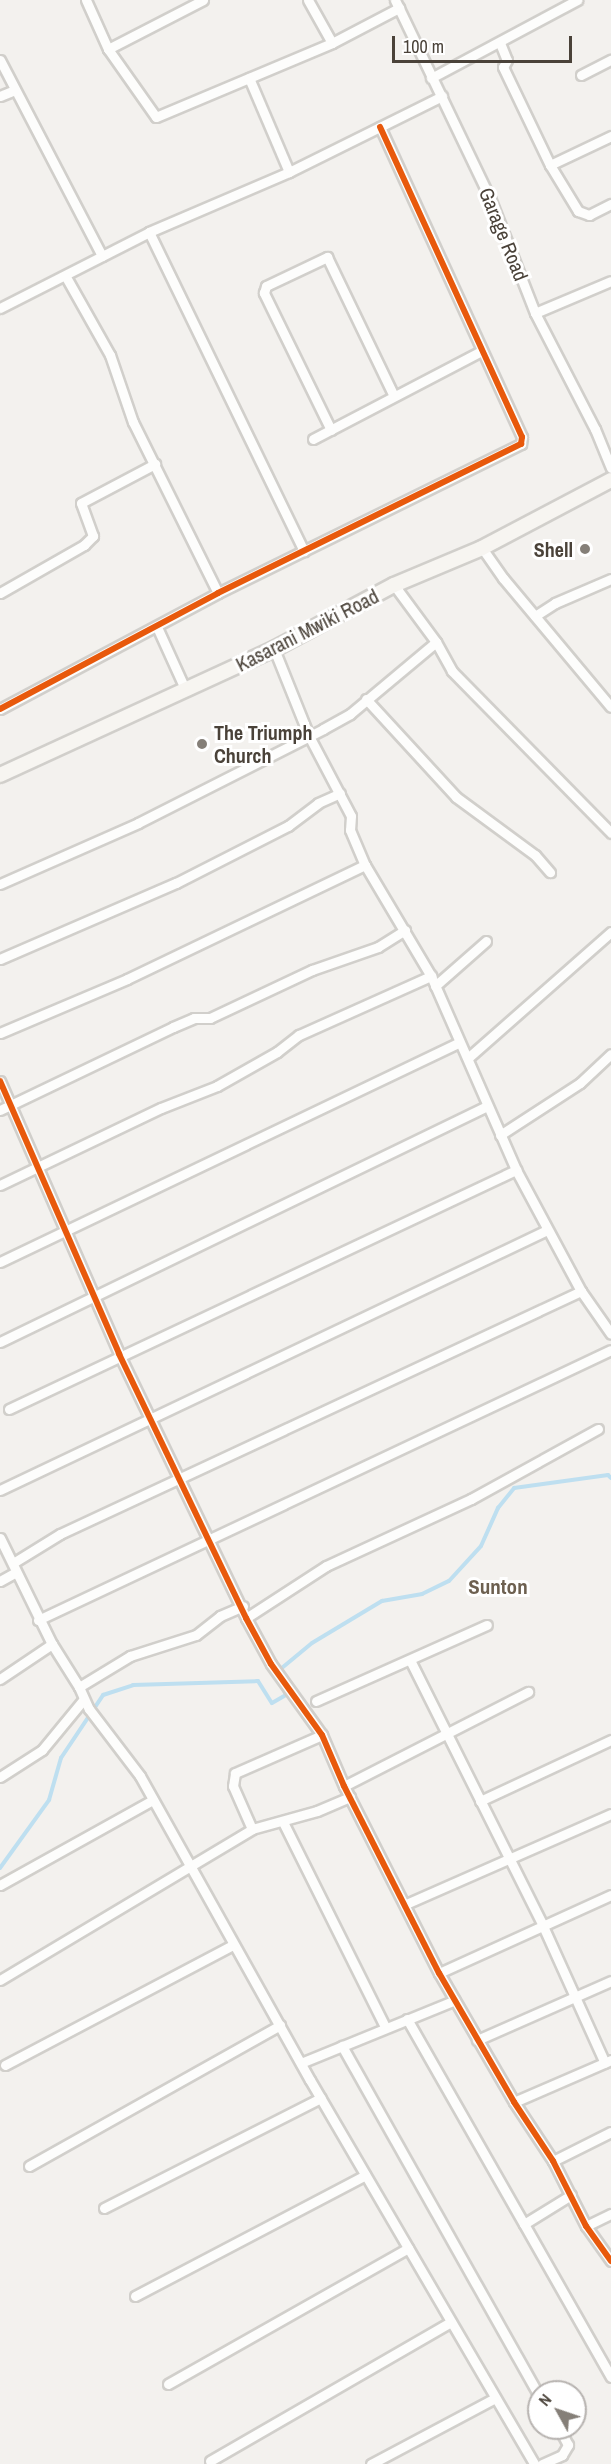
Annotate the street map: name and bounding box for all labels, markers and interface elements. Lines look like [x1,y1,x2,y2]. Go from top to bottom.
scale bar [395,24,575,62]
text: 100 m [403,34,444,59]
street label: Garage Road [474,184,534,284]
place label: Shell [534,537,573,561]
marker: Shell [578,542,592,556]
street label: Kasarani Mwiki Road [232,584,382,676]
place label: The Triumph Church [214,720,312,767]
marker: The Triumph Church [195,737,209,751]
district label: Sunton [468,1574,528,1600]
north arrow [527,2380,587,2440]
text: N [533,2389,556,2410]

